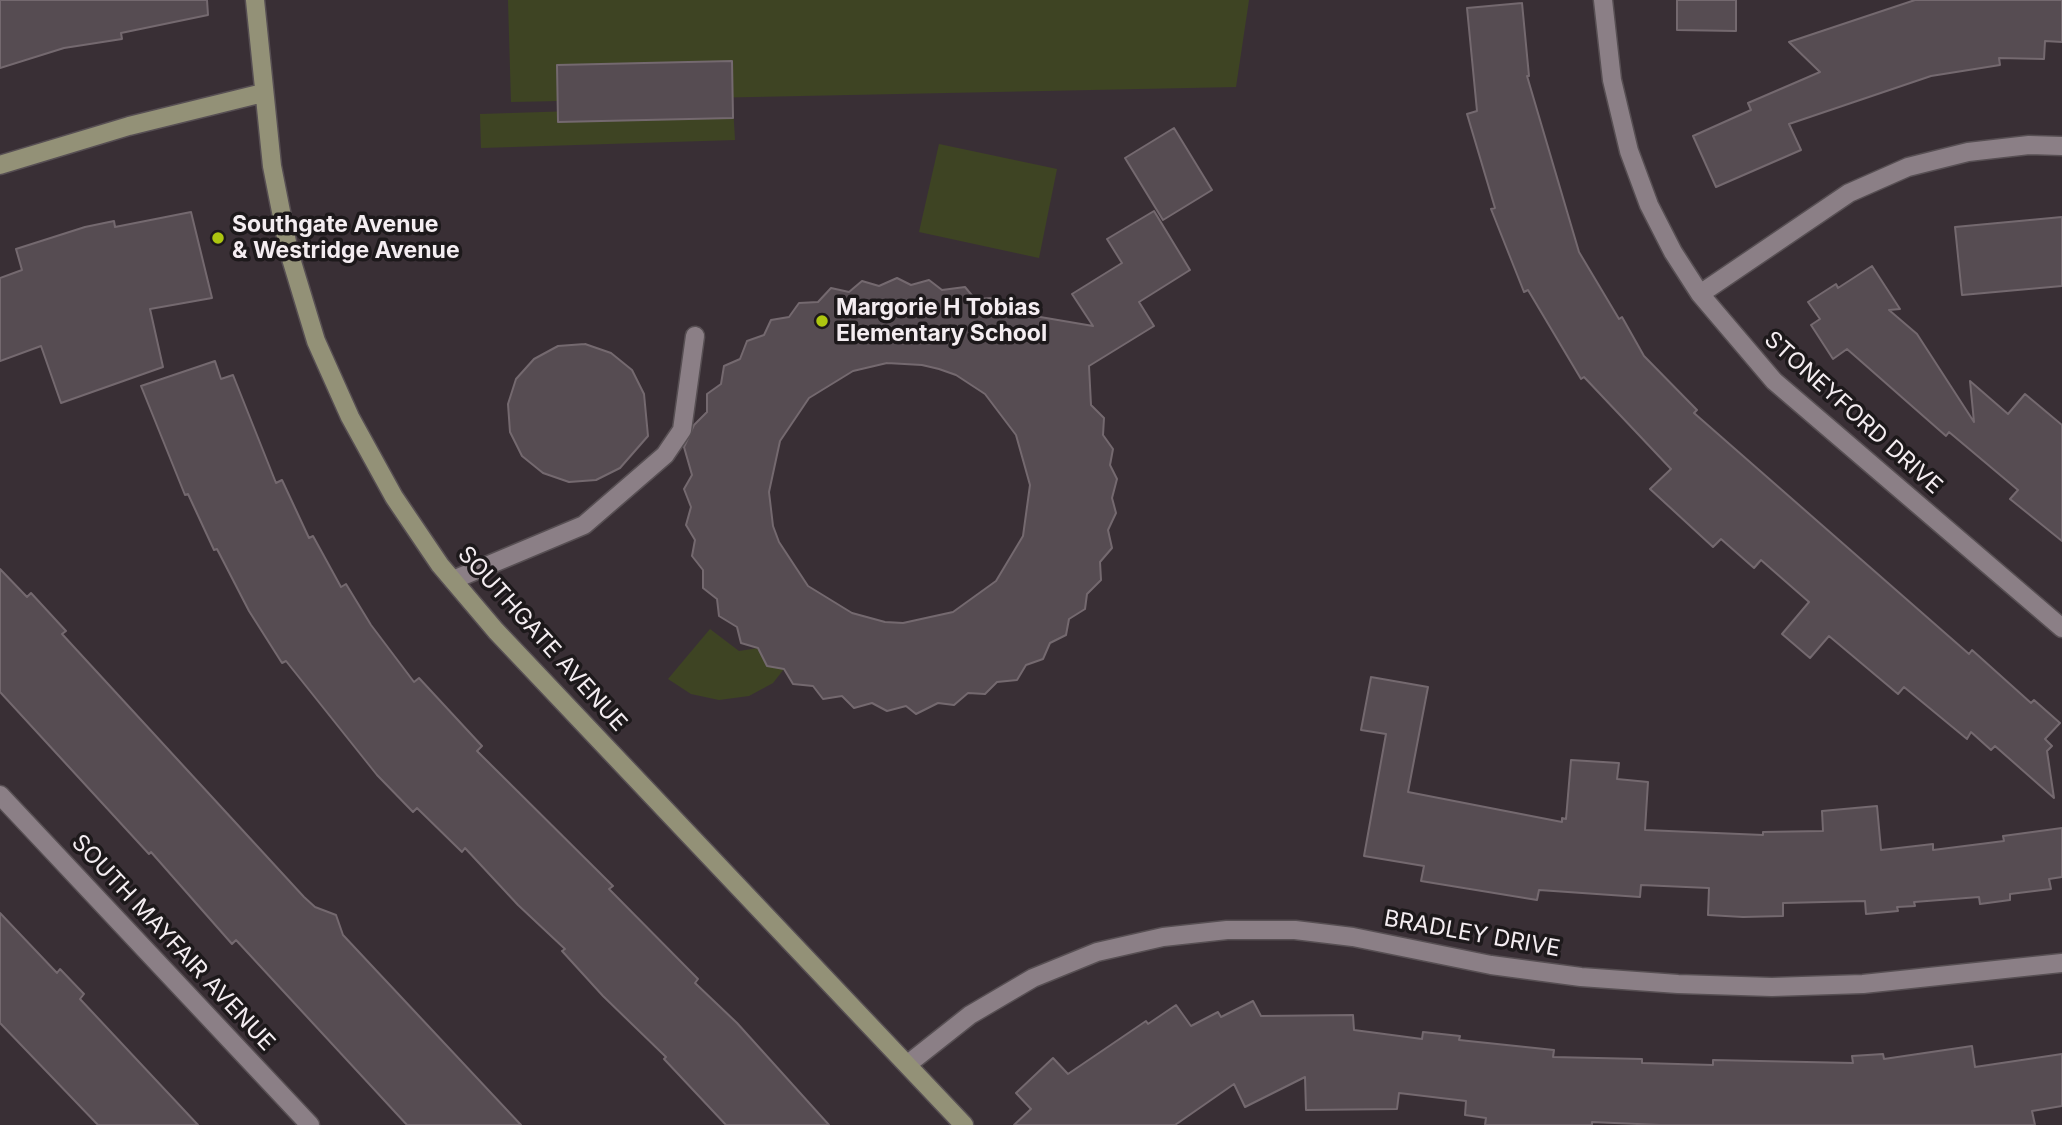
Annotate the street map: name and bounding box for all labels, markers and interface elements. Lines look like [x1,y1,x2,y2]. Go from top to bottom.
place label: Southgate Avenue & Westridge Avenue [232,211,460,265]
marker: Southgate Avenue & Westridge Avenue [210,230,226,246]
place label: Margorie H Tobias Elementary School [836,294,1047,348]
marker: Margorie H Tobias Elementary School [814,313,830,329]
street label: STONEYFORD DRIVE [1758,326,1948,500]
street label: SOUTHGATE AVENUE [452,541,632,737]
street label: SOUTH MAYFAIR AVENUE [66,829,280,1057]
street label: BRADLEY DRIVE [1382,905,1562,963]

